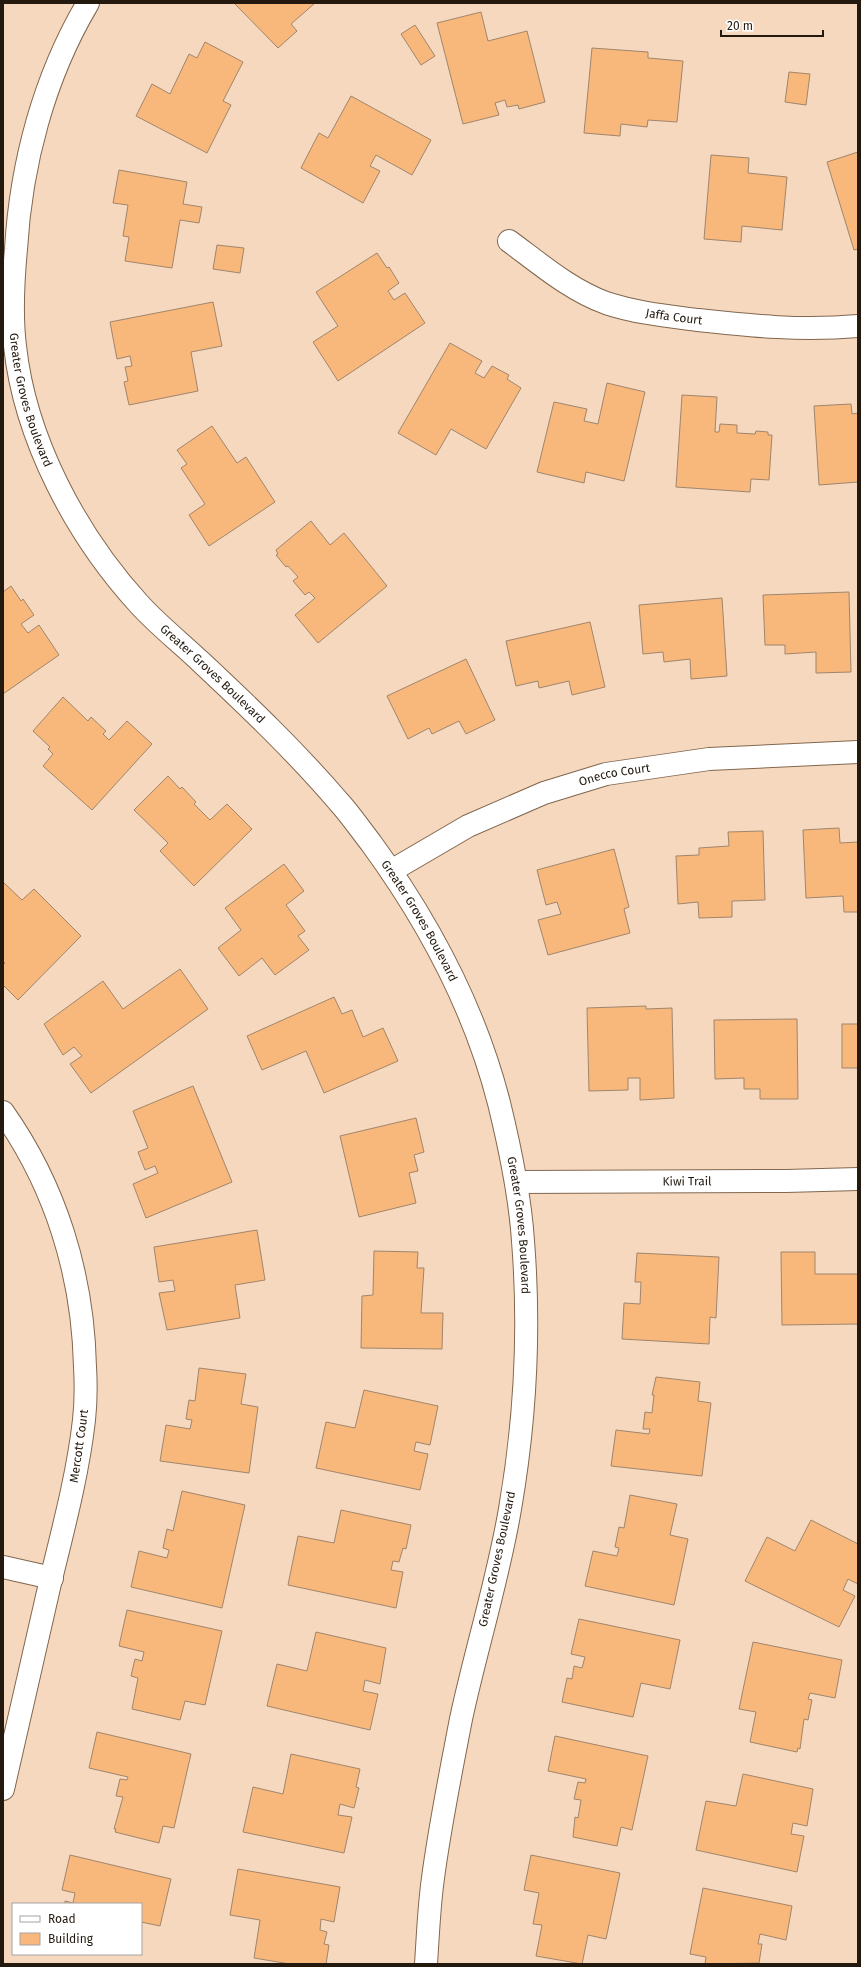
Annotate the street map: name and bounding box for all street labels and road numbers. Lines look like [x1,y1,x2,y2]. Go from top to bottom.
street label: Jaffa Court [644,306,704,328]
street label: Greater Groves Boulevard [7,332,55,469]
street label: Greater Groves Boulevard [157,622,268,726]
street label: Onecco Court [577,761,652,789]
street label: Greater Groves Boulevard [378,857,460,984]
street label: Greater Groves Boulevard [504,1155,533,1294]
street label: Kiwi Trail [662,1174,712,1188]
street label: Mercott Court [67,1408,91,1484]
street label: Greater Groves Boulevard [476,1490,518,1628]

